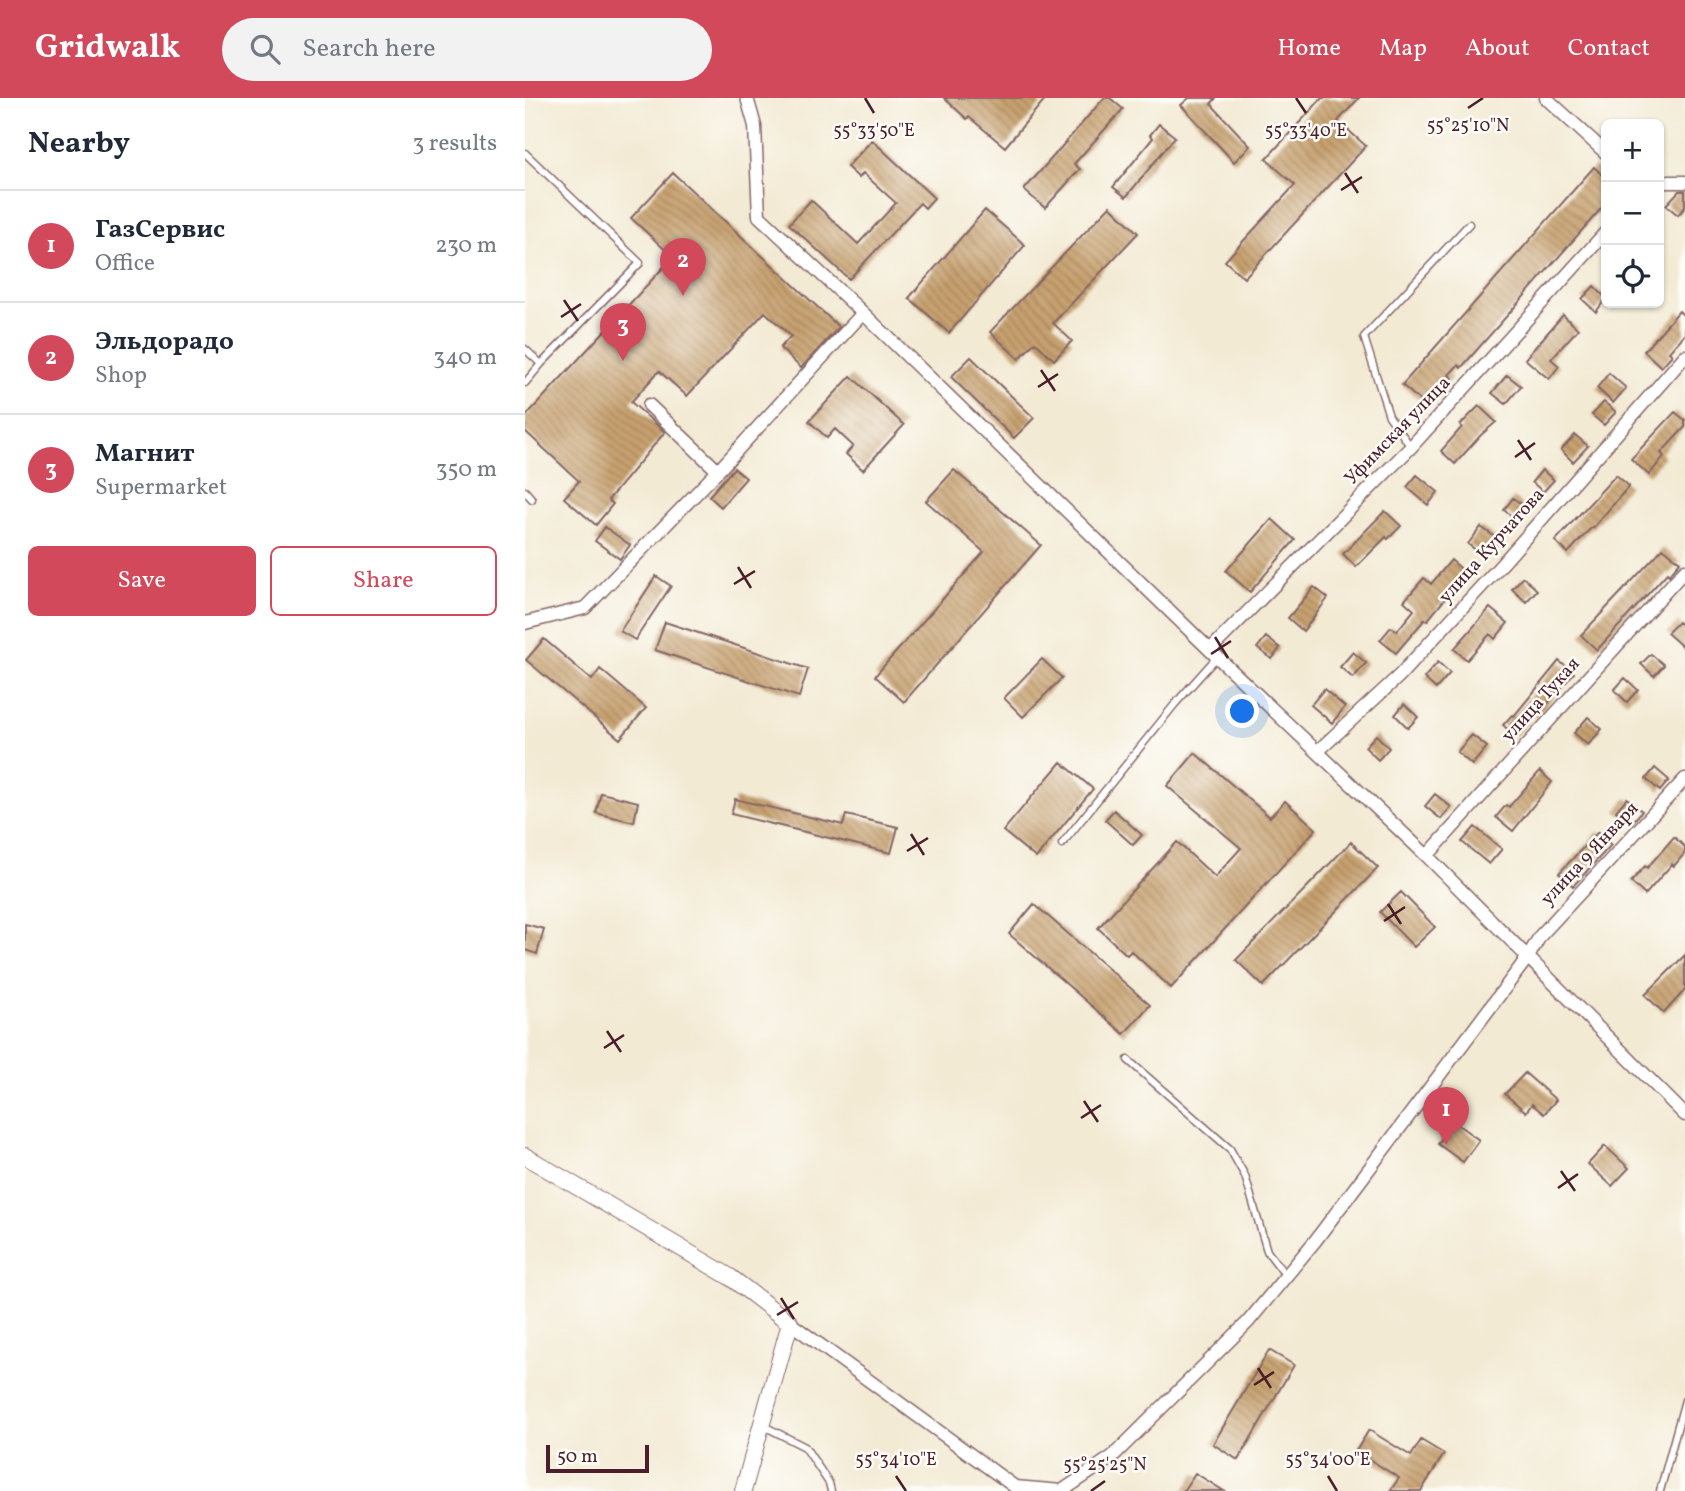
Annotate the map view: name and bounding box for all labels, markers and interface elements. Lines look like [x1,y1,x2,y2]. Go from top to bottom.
search box [222,18,712,81]
text: Gridwalk [35,26,180,72]
icon: search [246,30,284,68]
text: Search here [302,31,436,67]
text: Home [1277,32,1341,66]
text: Map [1379,32,1427,66]
text: About [1465,32,1530,66]
text: Contact [1568,32,1650,66]
text: 55°25'10"N [1427,114,1509,139]
text: 55°33'50"E [833,119,915,144]
text: 55°33'40"E [1265,119,1347,144]
map controls [1601,119,1664,308]
button: + [1601,119,1664,182]
text: Nearby [28,123,130,165]
text: 3 results [412,128,497,160]
button: − [1601,182,1664,245]
text: ГазСервис [95,212,225,248]
text: 1 [46,230,56,262]
text: 230 m [435,230,497,262]
pin: 2 [660,238,706,296]
button: locate [1601,245,1664,308]
text: Office [95,248,155,280]
pin: 3 [600,303,646,361]
text: Эльдорадо [95,324,234,360]
text: 2 [45,342,57,374]
text: 340 m [433,342,497,374]
text: Shop [95,360,147,392]
street label: Уфимская улица [1339,371,1457,491]
text: Магнит [95,436,195,472]
text: 3 [45,454,57,486]
text: 350 m [436,454,497,486]
text: Supermarket [95,472,227,504]
street label: улица Курчатова [1433,483,1551,609]
button: Save [28,546,256,616]
button: Share [270,546,497,616]
street label: улица Тукая [1496,652,1586,748]
your location [1225,694,1259,728]
street label: улица 9 Января [1535,796,1645,912]
pin: 1 [1423,1087,1469,1145]
scale bar [546,1442,649,1474]
text: 50 m [557,1444,598,1470]
text: 55°34'10"E [855,1448,937,1473]
text: 55°34'00"E [1285,1448,1371,1473]
text: 55°25'25"N [1063,1453,1147,1478]

